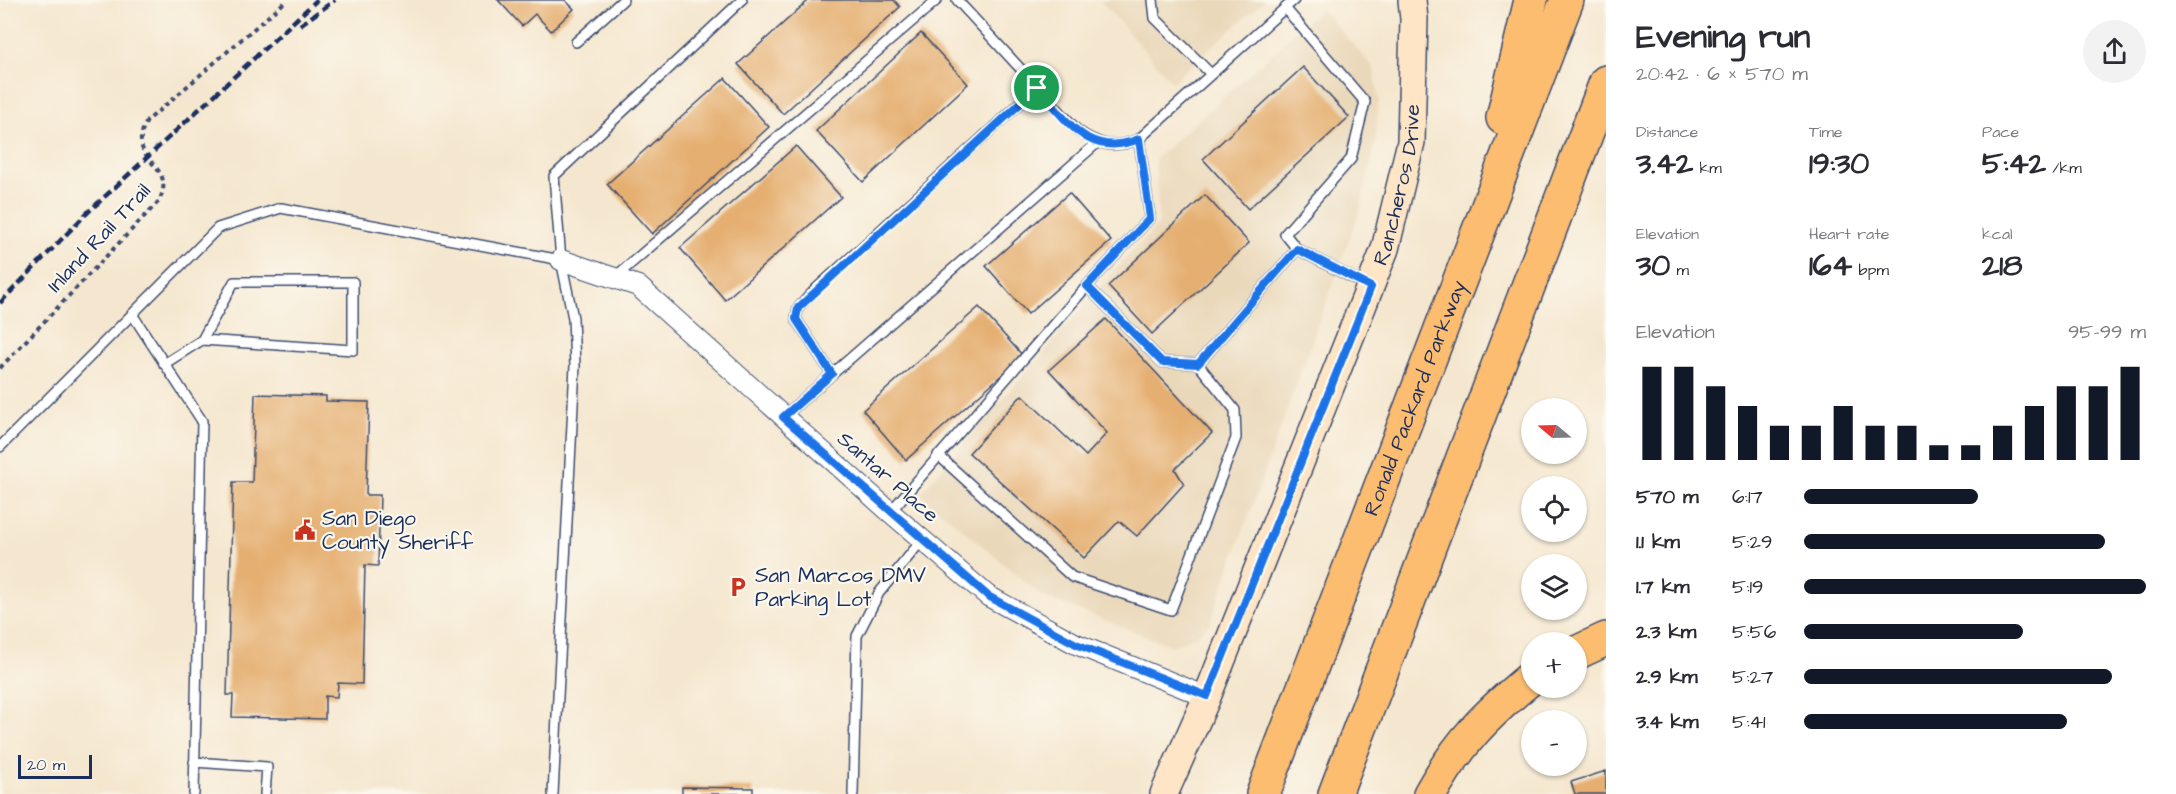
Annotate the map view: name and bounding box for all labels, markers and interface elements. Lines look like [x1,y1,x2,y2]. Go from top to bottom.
text: Evening run [1636,14,1810,60]
button: share [2083,20,2146,83]
text: 20:42 · 6 × 570 m [1636,60,1808,88]
pin [1011,62,1062,113]
icon: arrive [1020,71,1053,104]
street label: Rancheros Drive [1365,104,1426,270]
text: Distance [1636,121,1698,143]
text: Time [1809,121,1843,143]
text: Pace [1982,121,2019,143]
text: 3.42 [1636,143,1693,185]
text: 19:30 [1809,143,1869,185]
text: 5:42 [1982,143,2046,185]
text: km [1693,157,1722,179]
text: /km [2046,157,2082,179]
street label: Inland Rail Trail [41,177,157,299]
text: Elevation [1636,223,1699,245]
text: Heart rate [1809,223,1889,245]
text: kcal [1982,223,2013,245]
text: 30 [1636,245,1670,287]
text: 164 [1809,245,1852,287]
text: 218 [1982,245,2022,287]
text: m [1670,259,1689,281]
text: bpm [1852,259,1889,281]
street label: Ronald Packard Parkway [1356,276,1475,520]
text: Elevation [1636,318,1715,346]
text: 95–99 m [2068,318,2146,346]
north arrow [1521,398,1587,464]
map controls [1521,398,1587,776]
street label: Santar Place [831,425,945,529]
button: locate [1521,476,1587,542]
text: 570 m [1636,483,1699,511]
text: 6:17 [1732,483,1763,511]
place label: San Diego County Sheriff [322,504,474,559]
public building icon: San Diego County Sheriff [293,518,317,542]
text: 1.1 km [1636,528,1680,556]
text: 5:29 [1732,528,1772,556]
button: layers [1521,554,1587,620]
place label: San Marcos DMV Parking Lot [755,561,926,616]
text: 1.7 km [1636,573,1690,601]
text: 5:19 [1732,573,1763,601]
parking icon: San Marcos DMV Parking Lot [726,575,750,599]
text: 2.3 km [1636,618,1696,646]
text: 5:56 [1732,618,1776,646]
button: + [1521,632,1587,698]
text: 2.9 km [1636,663,1698,691]
text: 5:27 [1732,663,1773,691]
text: 3.4 km [1636,708,1698,736]
text: 5:41 [1732,708,1766,736]
button: − [1521,710,1587,776]
scale bar [18,752,92,780]
text: 20 m [27,754,65,776]

